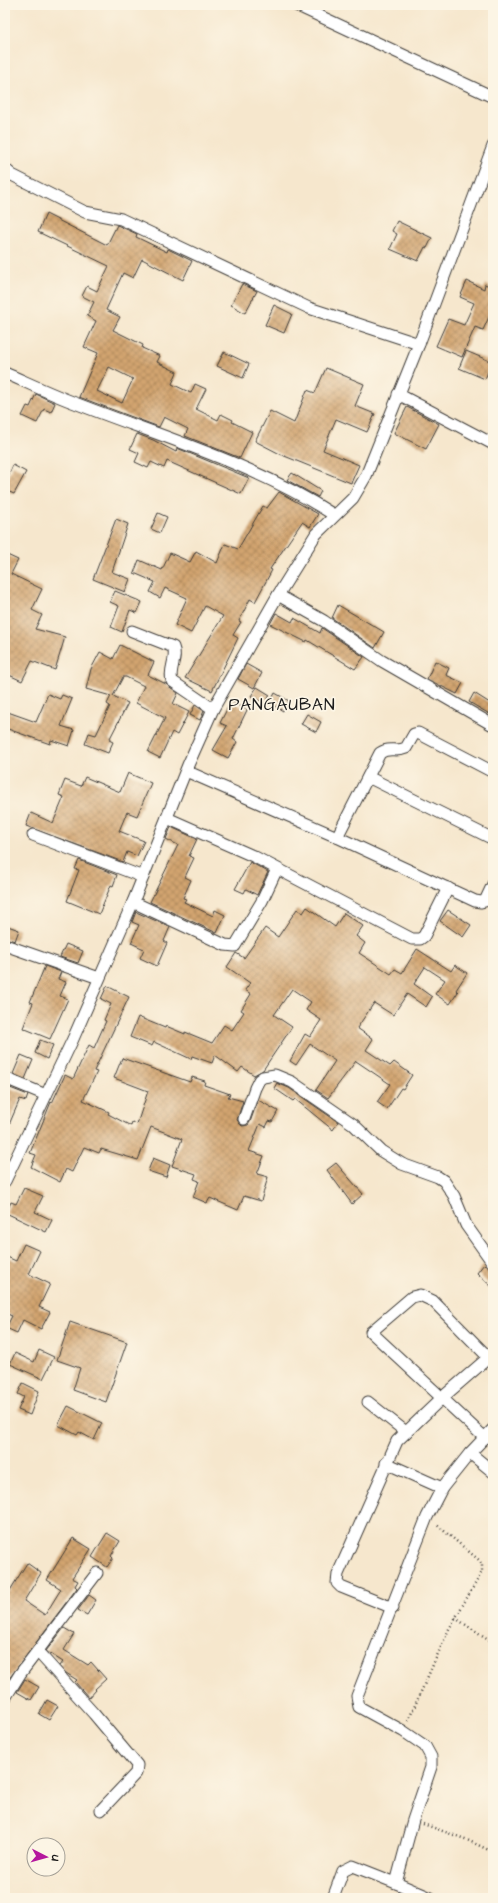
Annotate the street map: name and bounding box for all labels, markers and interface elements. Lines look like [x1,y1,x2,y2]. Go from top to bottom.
district label: PANGAUBAN [228,693,336,717]
north arrow [26,1837,66,1877]
text: U [48,1853,63,1862]

